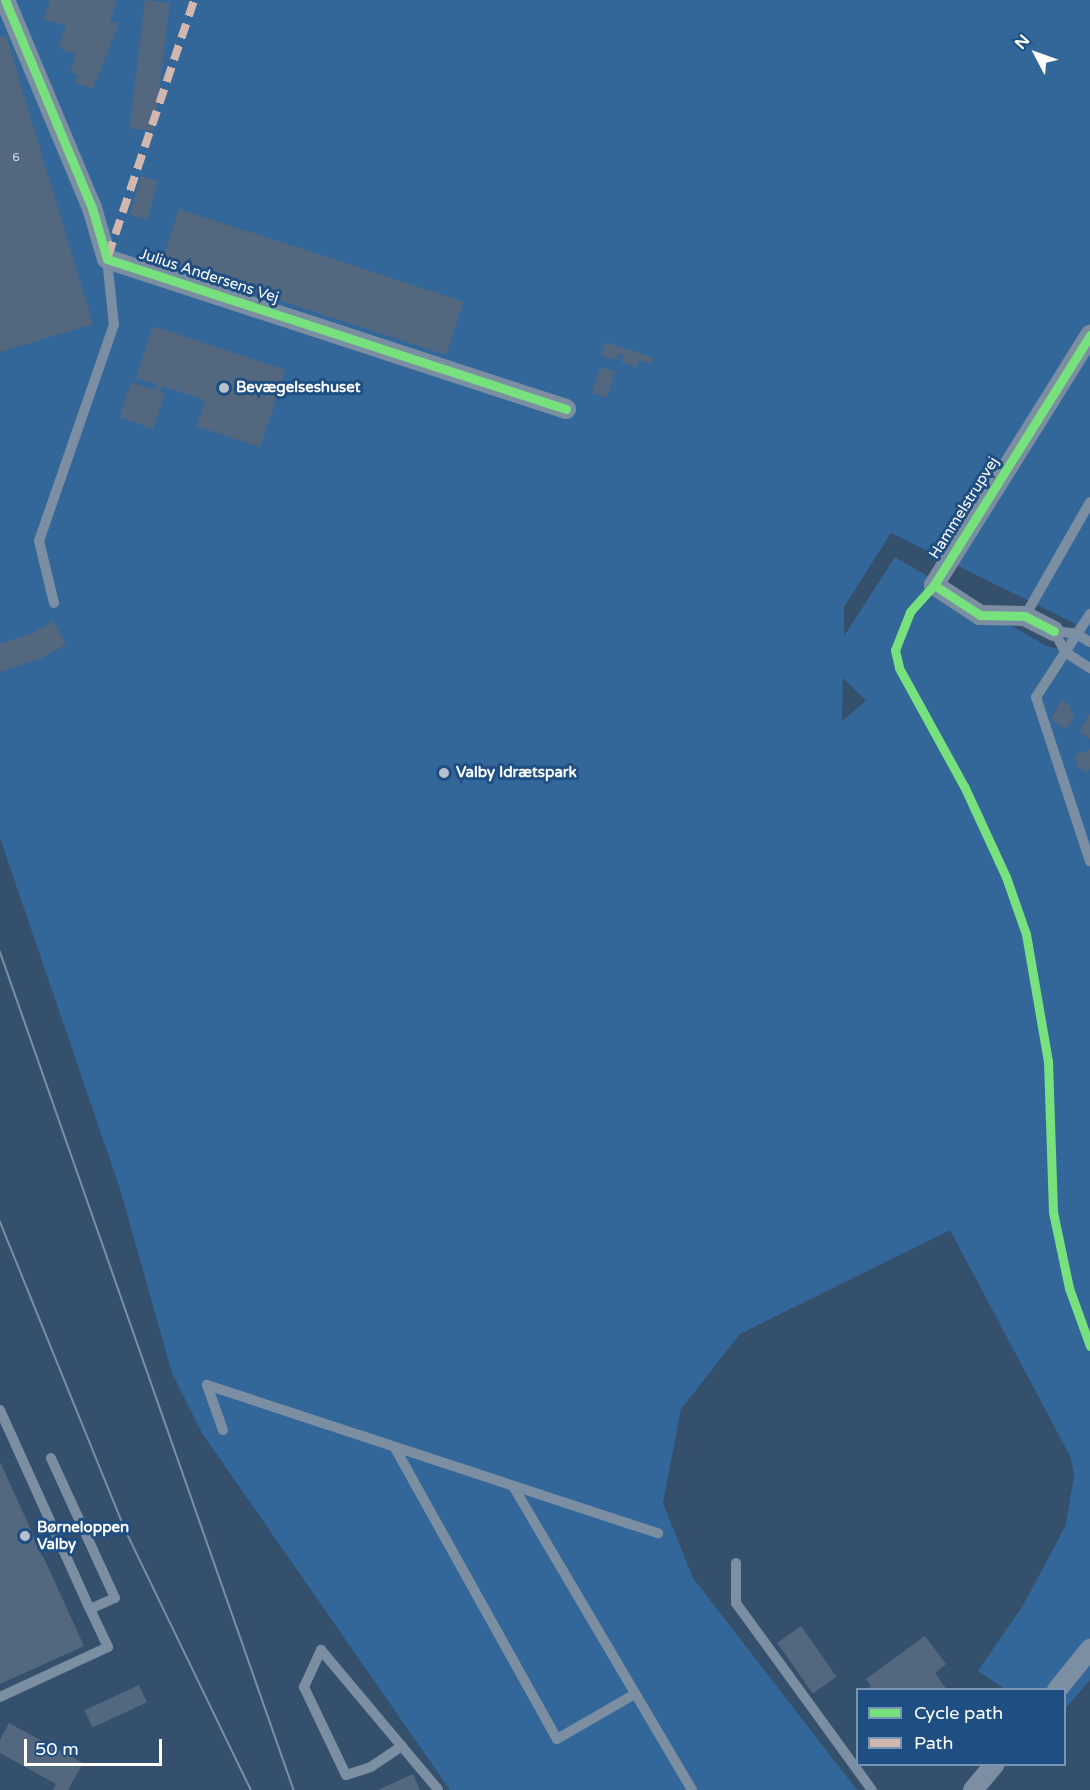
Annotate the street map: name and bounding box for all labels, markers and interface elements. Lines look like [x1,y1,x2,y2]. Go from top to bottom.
north arrow [1006,24,1066,84]
text: N [1011,31,1034,54]
house number: 6 [12,151,20,165]
street label: Julius Andersens Vej [137,245,281,307]
place label: Bevægelseshuset [236,379,360,397]
marker: Bevægelseshuset [217,381,231,395]
street label: Hammelstrupvej [925,454,1003,562]
place label: Valby Idrætspark [456,764,577,782]
marker: Valby Idrætspark [437,766,451,780]
place label: Børneloppen Valby [37,1518,129,1553]
marker: Børneloppen Valby [18,1529,32,1543]
legend [856,1688,1066,1766]
text: Cycle path [914,1702,1003,1724]
scale bar [27,1727,165,1765]
text: Path [914,1732,953,1754]
text: 50 m [35,1738,79,1760]

